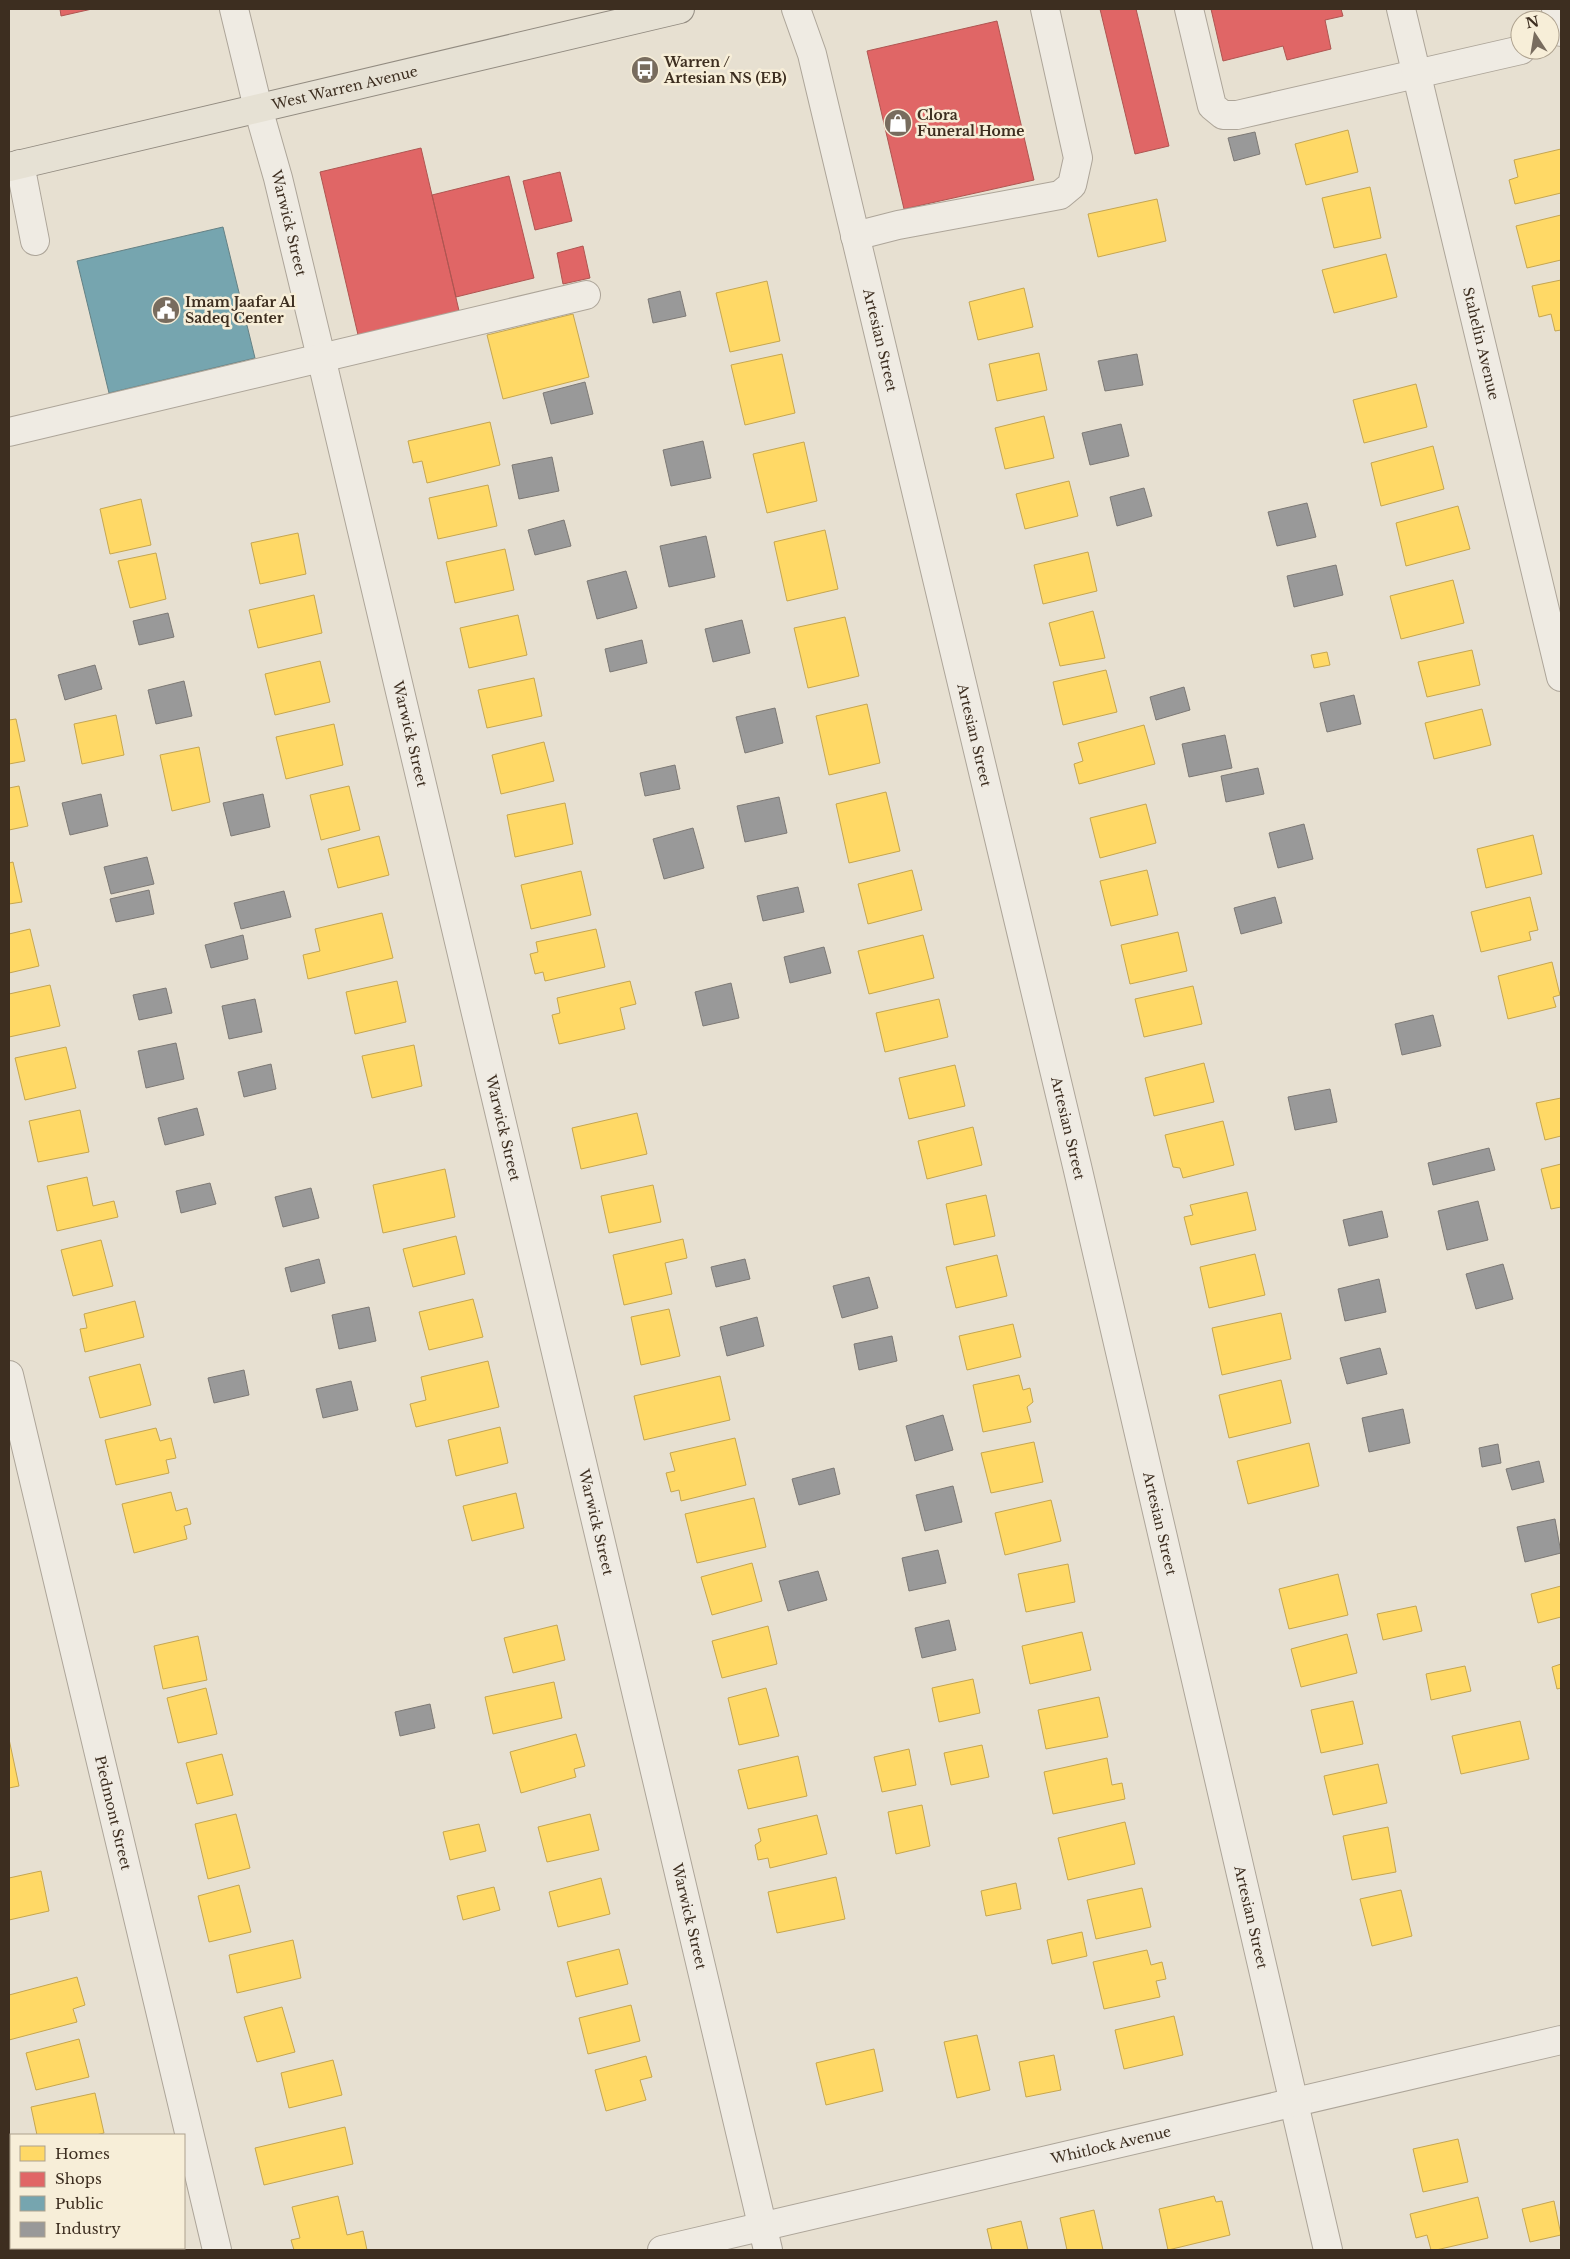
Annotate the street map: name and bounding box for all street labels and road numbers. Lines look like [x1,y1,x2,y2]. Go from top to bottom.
street label: West Warren Avenue [269,62,420,114]
street label: Warwick Street [267,167,310,279]
street label: Stahelin Avenue [1459,285,1503,402]
street label: Artesian Street [859,286,901,394]
street label: Warwick Street [389,678,431,789]
street label: Artesian Street [953,681,995,789]
street label: Warwick Street [482,1072,524,1184]
street label: Artesian Street [1047,1074,1089,1182]
street label: Warwick Street [575,1466,618,1578]
street label: Artesian Street [1139,1469,1181,1578]
street label: Piedmont Street [91,1754,136,1873]
street label: Warwick Street [668,1860,711,1972]
street label: Artesian Street [1230,1863,1272,1971]
street label: Whitlock Avenue [1048,2122,1173,2168]

